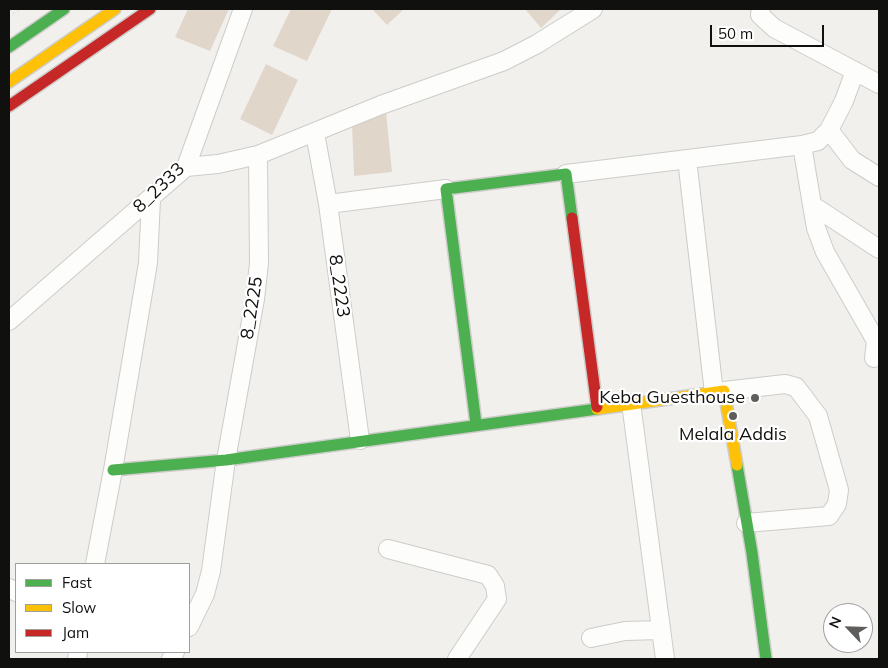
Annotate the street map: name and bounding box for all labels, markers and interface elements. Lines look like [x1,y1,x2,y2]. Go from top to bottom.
scale bar [713,15,827,47]
text: 50 m [718,24,753,43]
street label: 8_2333 [129,158,189,218]
street label: 8_2223 [324,253,354,319]
street label: 8_2225 [236,275,268,341]
place label: Keba Guesthouse [599,387,745,409]
marker: Keba Guesthouse [749,392,761,404]
marker: Melala Addis [727,410,739,422]
place label: Melala Addis [679,424,787,446]
legend [15,563,190,653]
text: Fast [62,573,92,592]
text: Slow [62,598,96,617]
north arrow [823,603,873,653]
text: N [825,614,846,631]
text: Jam [62,623,89,642]

